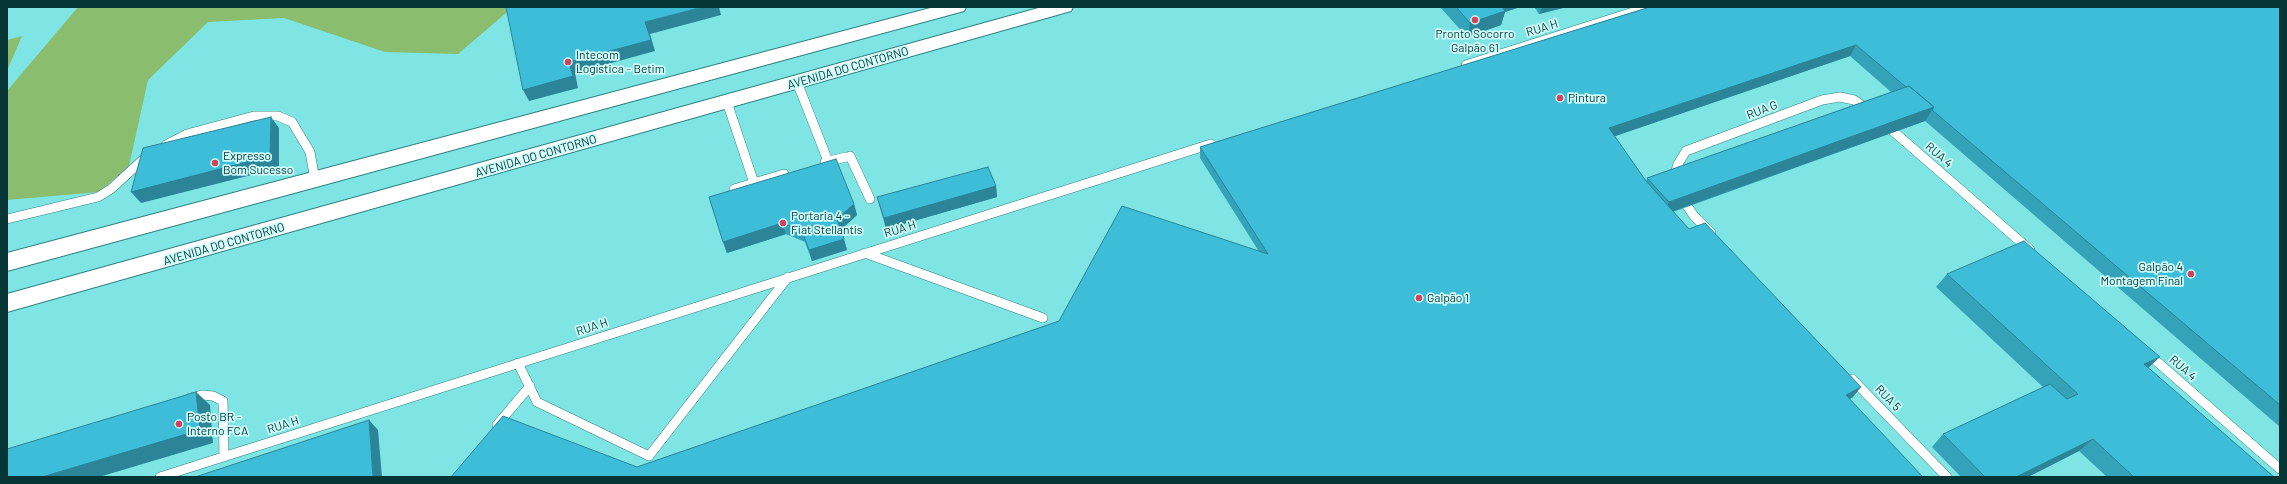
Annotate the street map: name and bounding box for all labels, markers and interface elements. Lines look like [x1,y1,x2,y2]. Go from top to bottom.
marker: Pronto Socorro Galpão 61 [1470,15,1480,25]
street label: RUA H [1524,16,1560,40]
place label: Pronto Socorro Galpão 61 [1435,27,1515,55]
street label: AVENIDA DO CONTORNO [786,44,910,92]
place label: Intecom Logística - Betim [576,48,665,76]
marker: Intecom Logística - Betim [563,57,573,67]
place label: Pintura [1568,91,1606,105]
marker: Pintura [1555,93,1565,103]
street label: RUA G [1744,98,1780,122]
street label: AVENIDA DO CONTORNO [474,132,598,180]
street label: RUA 4 [1922,139,1956,171]
place label: Expresso Bom Sucesso [223,149,293,177]
marker: Expresso Bom Sucesso [210,158,220,168]
place label: Portaria 4 - Fiat Stellantis [791,209,863,237]
street label: RUA H [882,217,918,241]
marker: Portaria 4 - Fiat Stellantis [778,218,788,228]
street label: AVENIDA DO CONTORNO [162,220,286,268]
place label: Galpão 4 Montagem Final [2101,260,2183,288]
marker: Galpão 4 Montagem Final [2186,269,2196,279]
place label: Galpão 1 [1427,291,1469,305]
marker: Galpão 1 [1414,293,1424,303]
street label: RUA H [574,315,610,339]
street label: RUA 4 [2166,352,2200,384]
street label: RUA 5 [1872,382,1904,414]
place label: Posto BR - Interno FCA [187,410,248,438]
street label: RUA H [265,413,301,437]
marker: Posto BR - Interno FCA [174,419,184,429]

